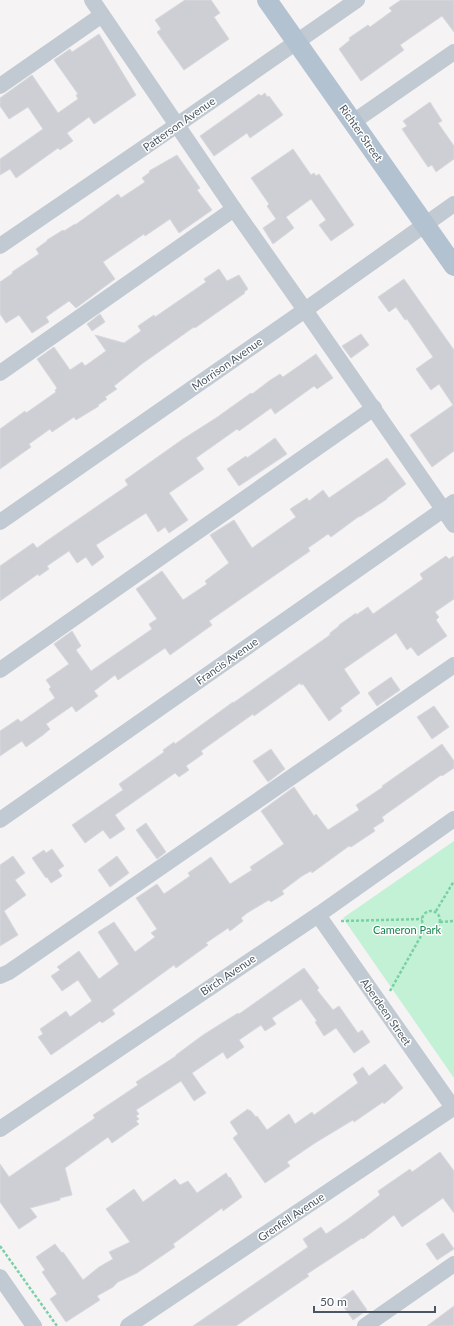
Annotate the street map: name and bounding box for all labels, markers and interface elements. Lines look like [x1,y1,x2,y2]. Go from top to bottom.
street label: Patterson Avenue [140,94,217,153]
street label: Richter Street [337,102,386,164]
street label: Morrison Avenue [189,334,265,393]
street label: Francis Avenue [193,634,260,687]
park label: Cameron Park [373,923,441,936]
street label: Birch Avenue [198,951,258,998]
street label: Aberdeen Street [358,976,414,1048]
street label: Grenfell Avenue [255,1190,326,1244]
scale bar [314,1288,435,1314]
text: 50 m [320,1294,347,1309]

